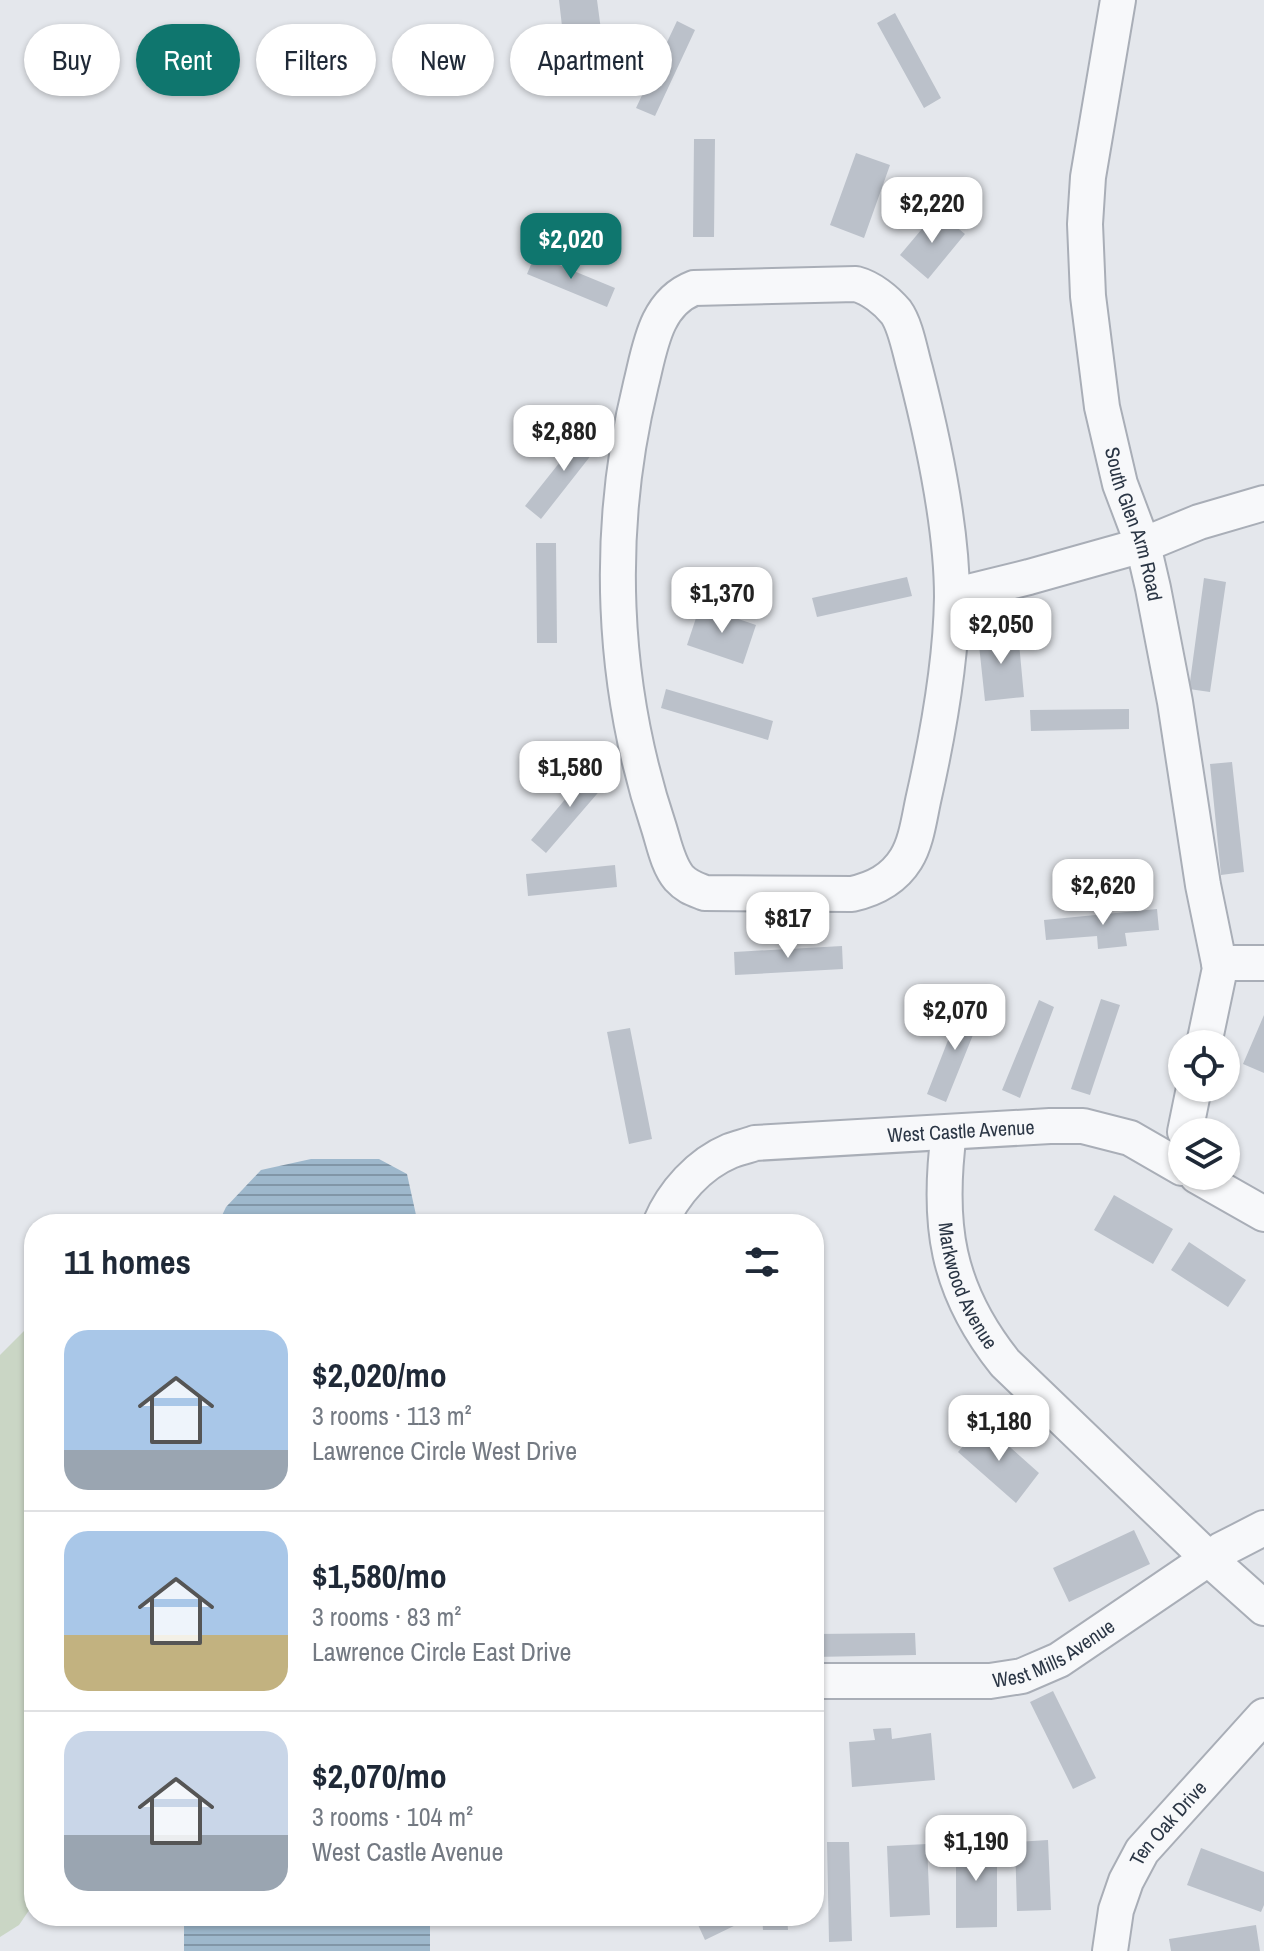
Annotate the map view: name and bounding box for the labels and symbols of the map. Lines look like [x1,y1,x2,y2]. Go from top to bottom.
pin: $2,220 [867,177,997,245]
pin: $2,020 [506,213,636,281]
pin: $2,880 [499,405,629,473]
street label: South Glen Arm Road [1099,444,1169,603]
pin: $1,370 [657,567,787,635]
pin: $2,050 [936,598,1066,666]
pin: $1,580 [505,741,635,809]
pin: $2,620 [1038,859,1168,927]
pin: $817 [741,892,835,960]
pin: $2,070 [890,984,1020,1052]
street label: West Castle Avenue [887,1113,1035,1148]
street label: Markwood Avenue [933,1221,1004,1354]
pin: $1,180 [934,1395,1064,1463]
street label: West Mills Avenue [991,1612,1120,1693]
street label: Ten Oak Drive [1123,1775,1212,1870]
pin: $1,190 [911,1815,1041,1883]

